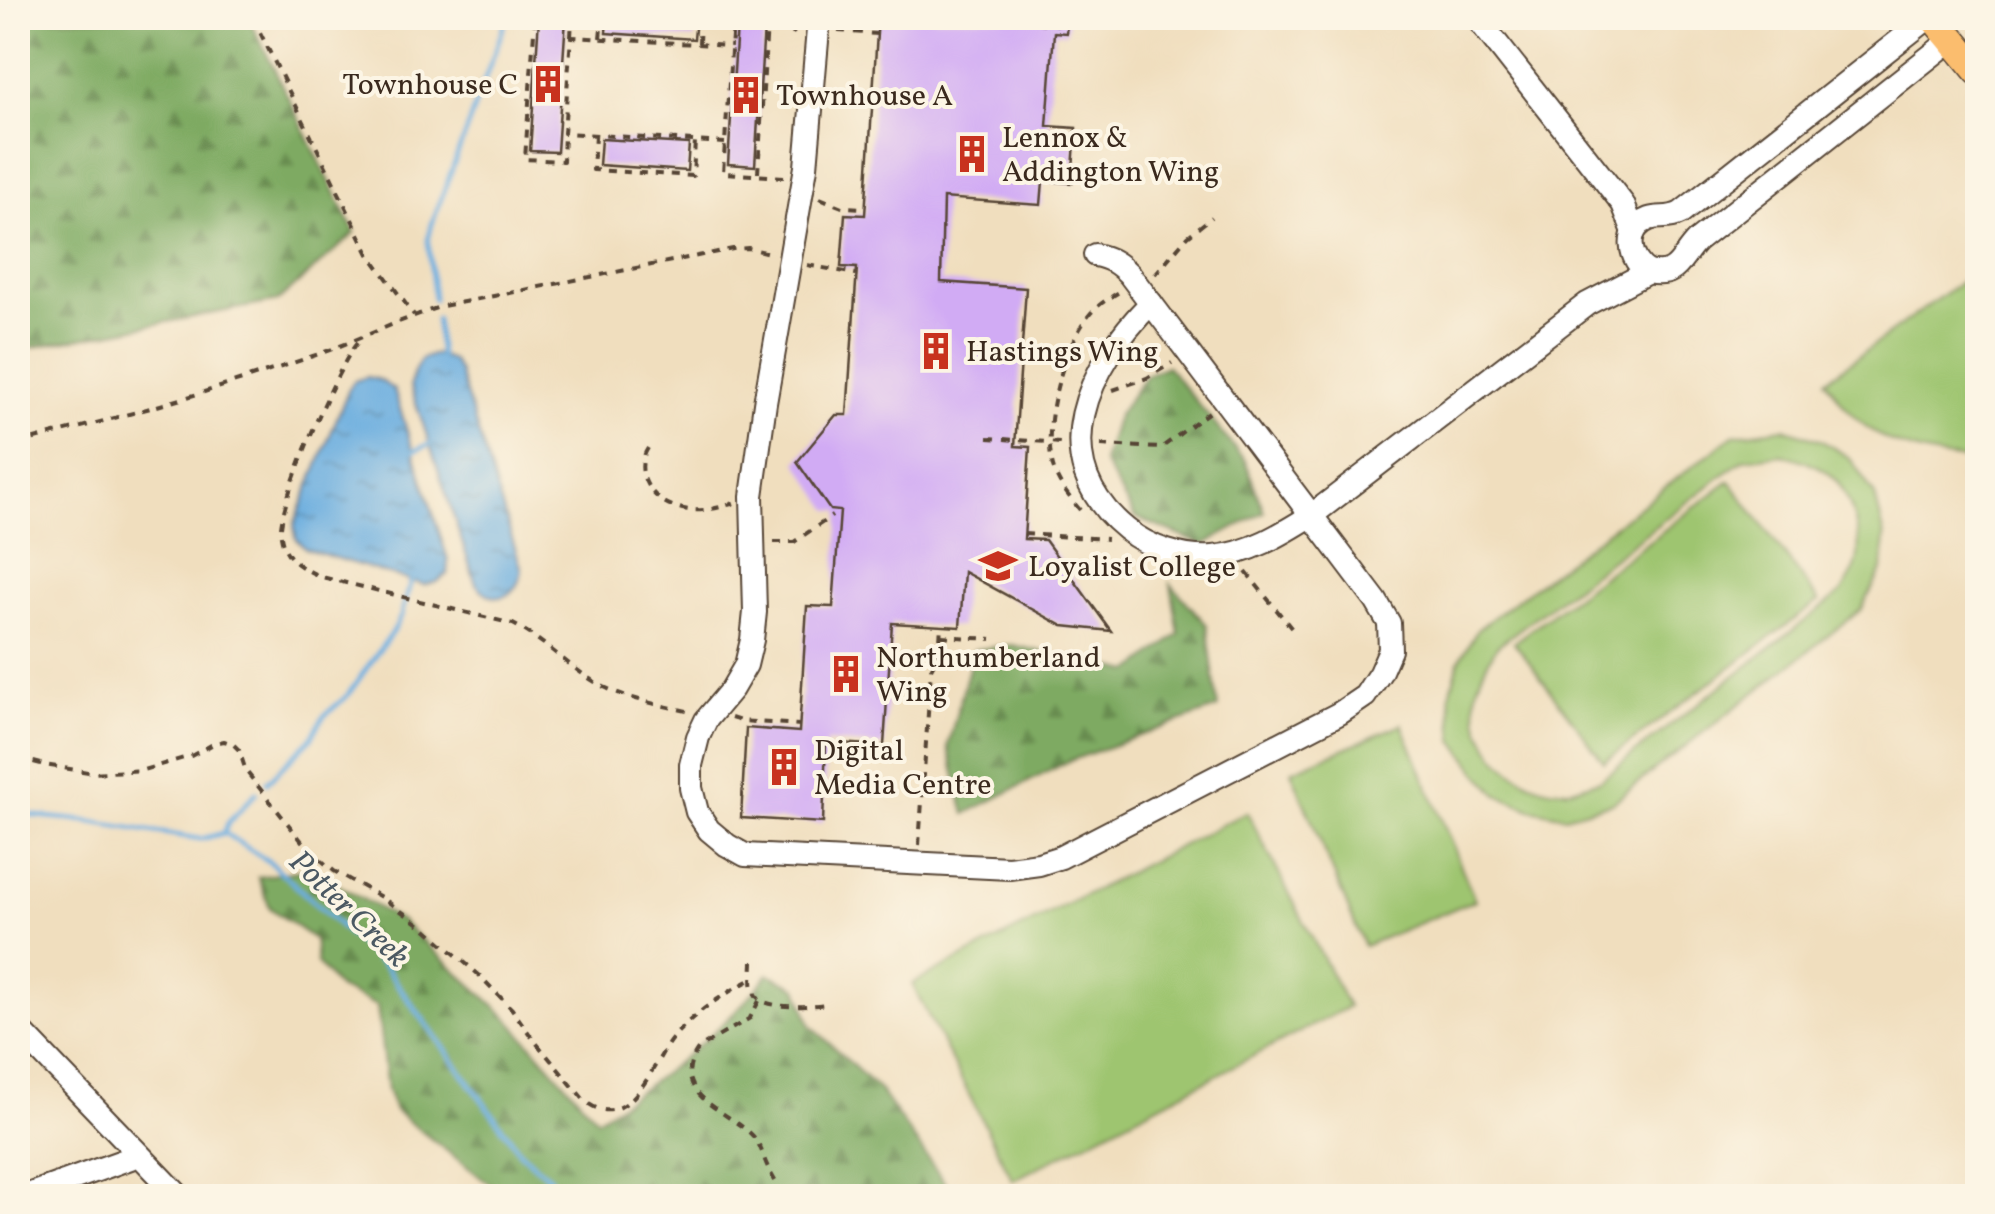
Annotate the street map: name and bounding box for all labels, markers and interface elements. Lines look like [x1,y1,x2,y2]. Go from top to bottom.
building icon: Townhouse C [527,63,569,105]
place label: Townhouse C [342,65,518,107]
building icon: Townhouse A [725,74,767,116]
place label: Townhouse A [776,76,953,118]
place label: Lennox & Addington Wing [1002,118,1219,194]
building icon: Lennox & Addington Wing [951,133,993,175]
building icon: Hastings Wing [915,330,957,372]
place label: Hastings Wing [966,332,1159,374]
school or university icon: Loyalist College [977,545,1019,587]
place label: Loyalist College [1028,547,1236,589]
place label: Northumberland Wing [876,638,1101,714]
building icon: Northumberland Wing [825,653,867,695]
place label: Digital Media Centre [814,731,991,807]
building icon: Digital Media Centre [763,746,805,788]
water label: Potter Creek [278,841,418,979]

